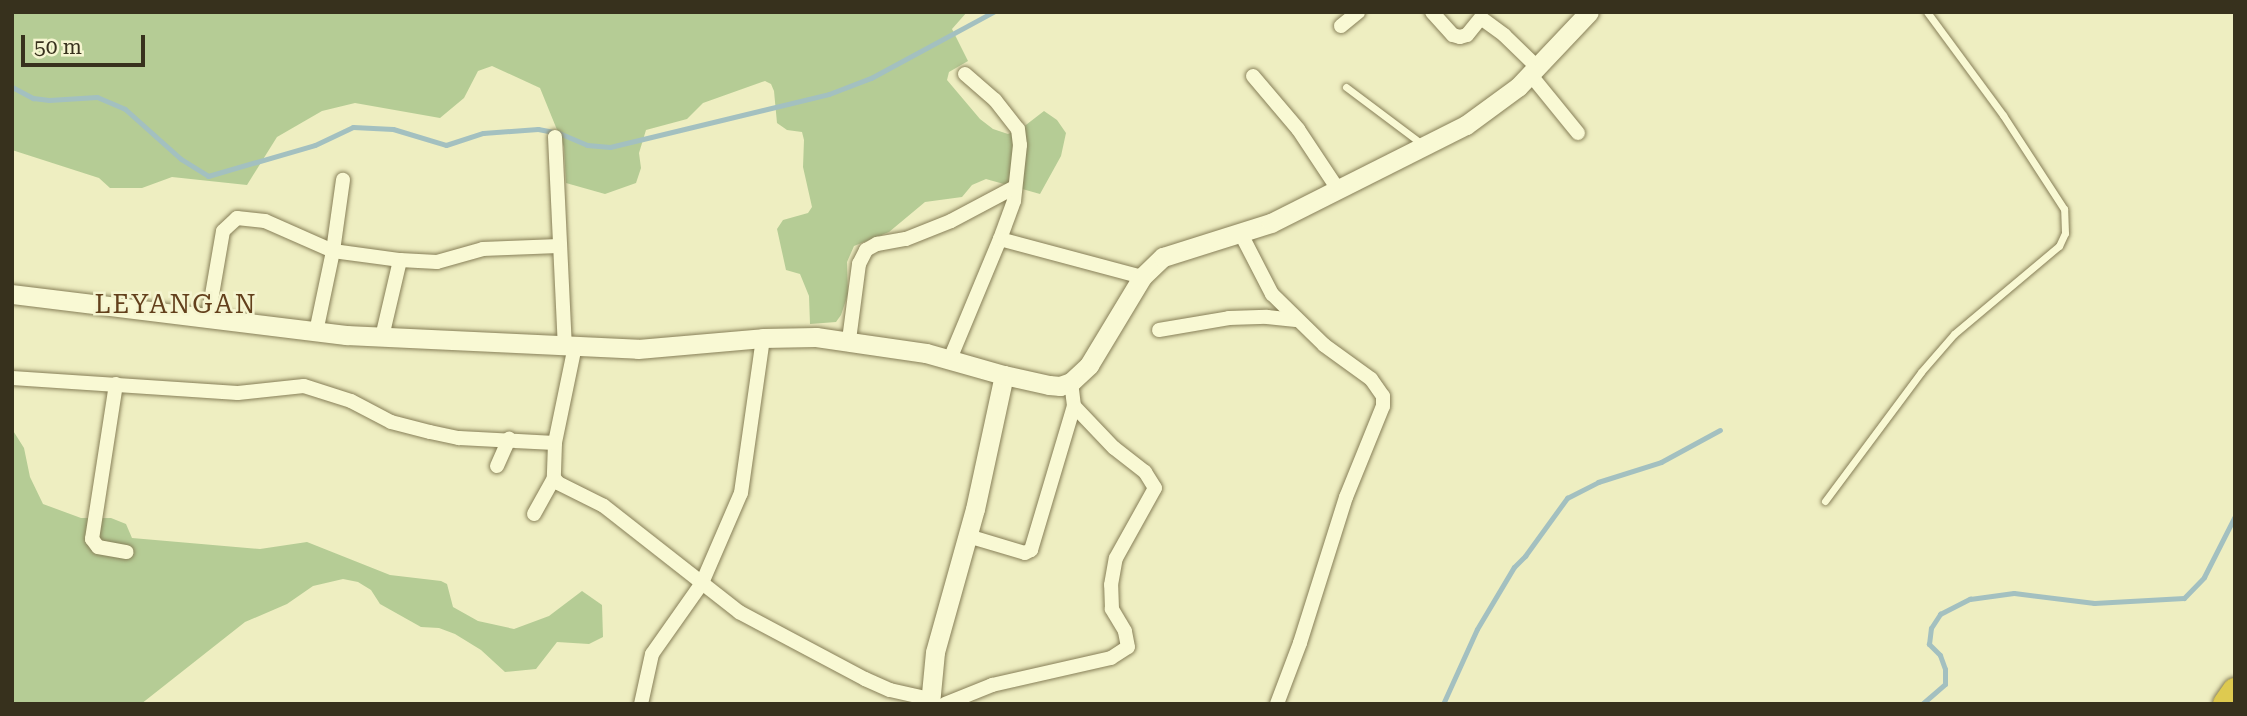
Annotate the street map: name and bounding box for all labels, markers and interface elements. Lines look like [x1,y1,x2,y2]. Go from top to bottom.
scale bar [24,21,149,65]
text: 50 m [34,35,82,59]
district label: LEYANGAN [95,289,257,321]

